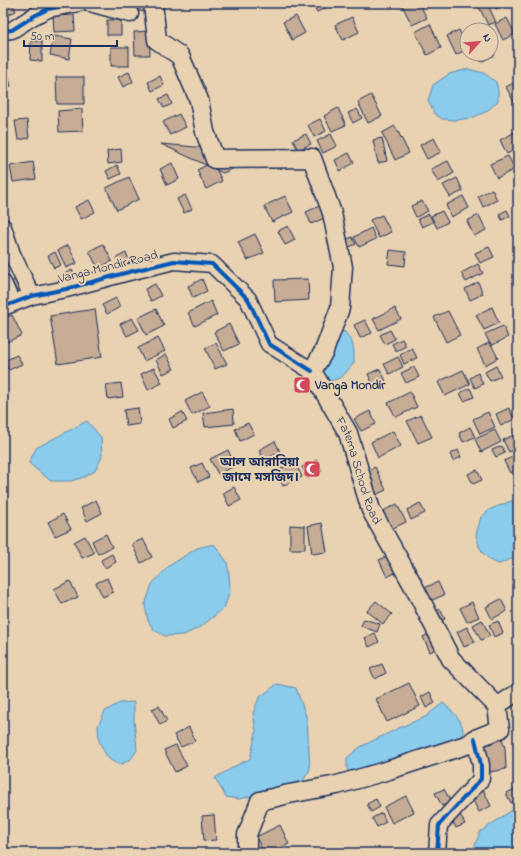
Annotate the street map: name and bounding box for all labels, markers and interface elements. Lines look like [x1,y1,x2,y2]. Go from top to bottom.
scale bar [24,22,117,48]
north arrow [459,22,499,62]
text: 50 m [30,28,54,46]
text: N [478,31,496,45]
street label: Vanga Mondir Road [55,245,161,290]
mosque icon: Vanga Mondir [292,375,312,395]
place label: Vanga Mondir [314,376,386,397]
street label: Fatema School Road [330,412,387,528]
place label: আল আরাবিয়া জামে মসজিদ। [219,453,299,487]
mosque icon: আল আরাবিয়া জামে মসজিদ। [302,459,322,479]

